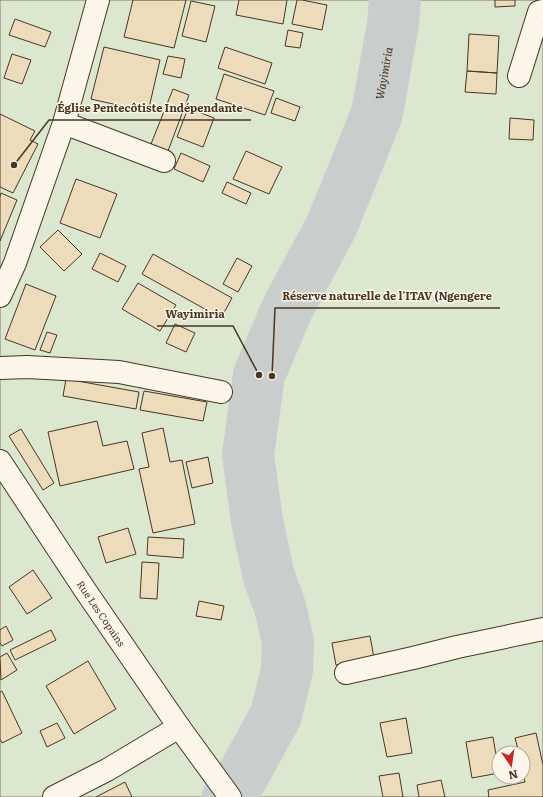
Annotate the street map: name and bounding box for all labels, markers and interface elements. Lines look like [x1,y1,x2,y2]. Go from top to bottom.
water label: Wayimiria [371,45,396,101]
callout: Église Pentecôtiste Indépendante [49,97,251,120]
text: Église Pentecôtiste Indépendante [57,99,243,115]
callout: Réserve naturelle de l'ITAV (Ngengere [275,285,500,308]
text: Réserve naturelle de l'ITAV (Ngengere [282,287,492,303]
callout: Wayimiria [157,303,233,326]
text: Wayimiria [165,305,225,321]
street label: Rue Les Copains [74,577,130,650]
north arrow [491,745,531,785]
text: N [507,767,520,785]

